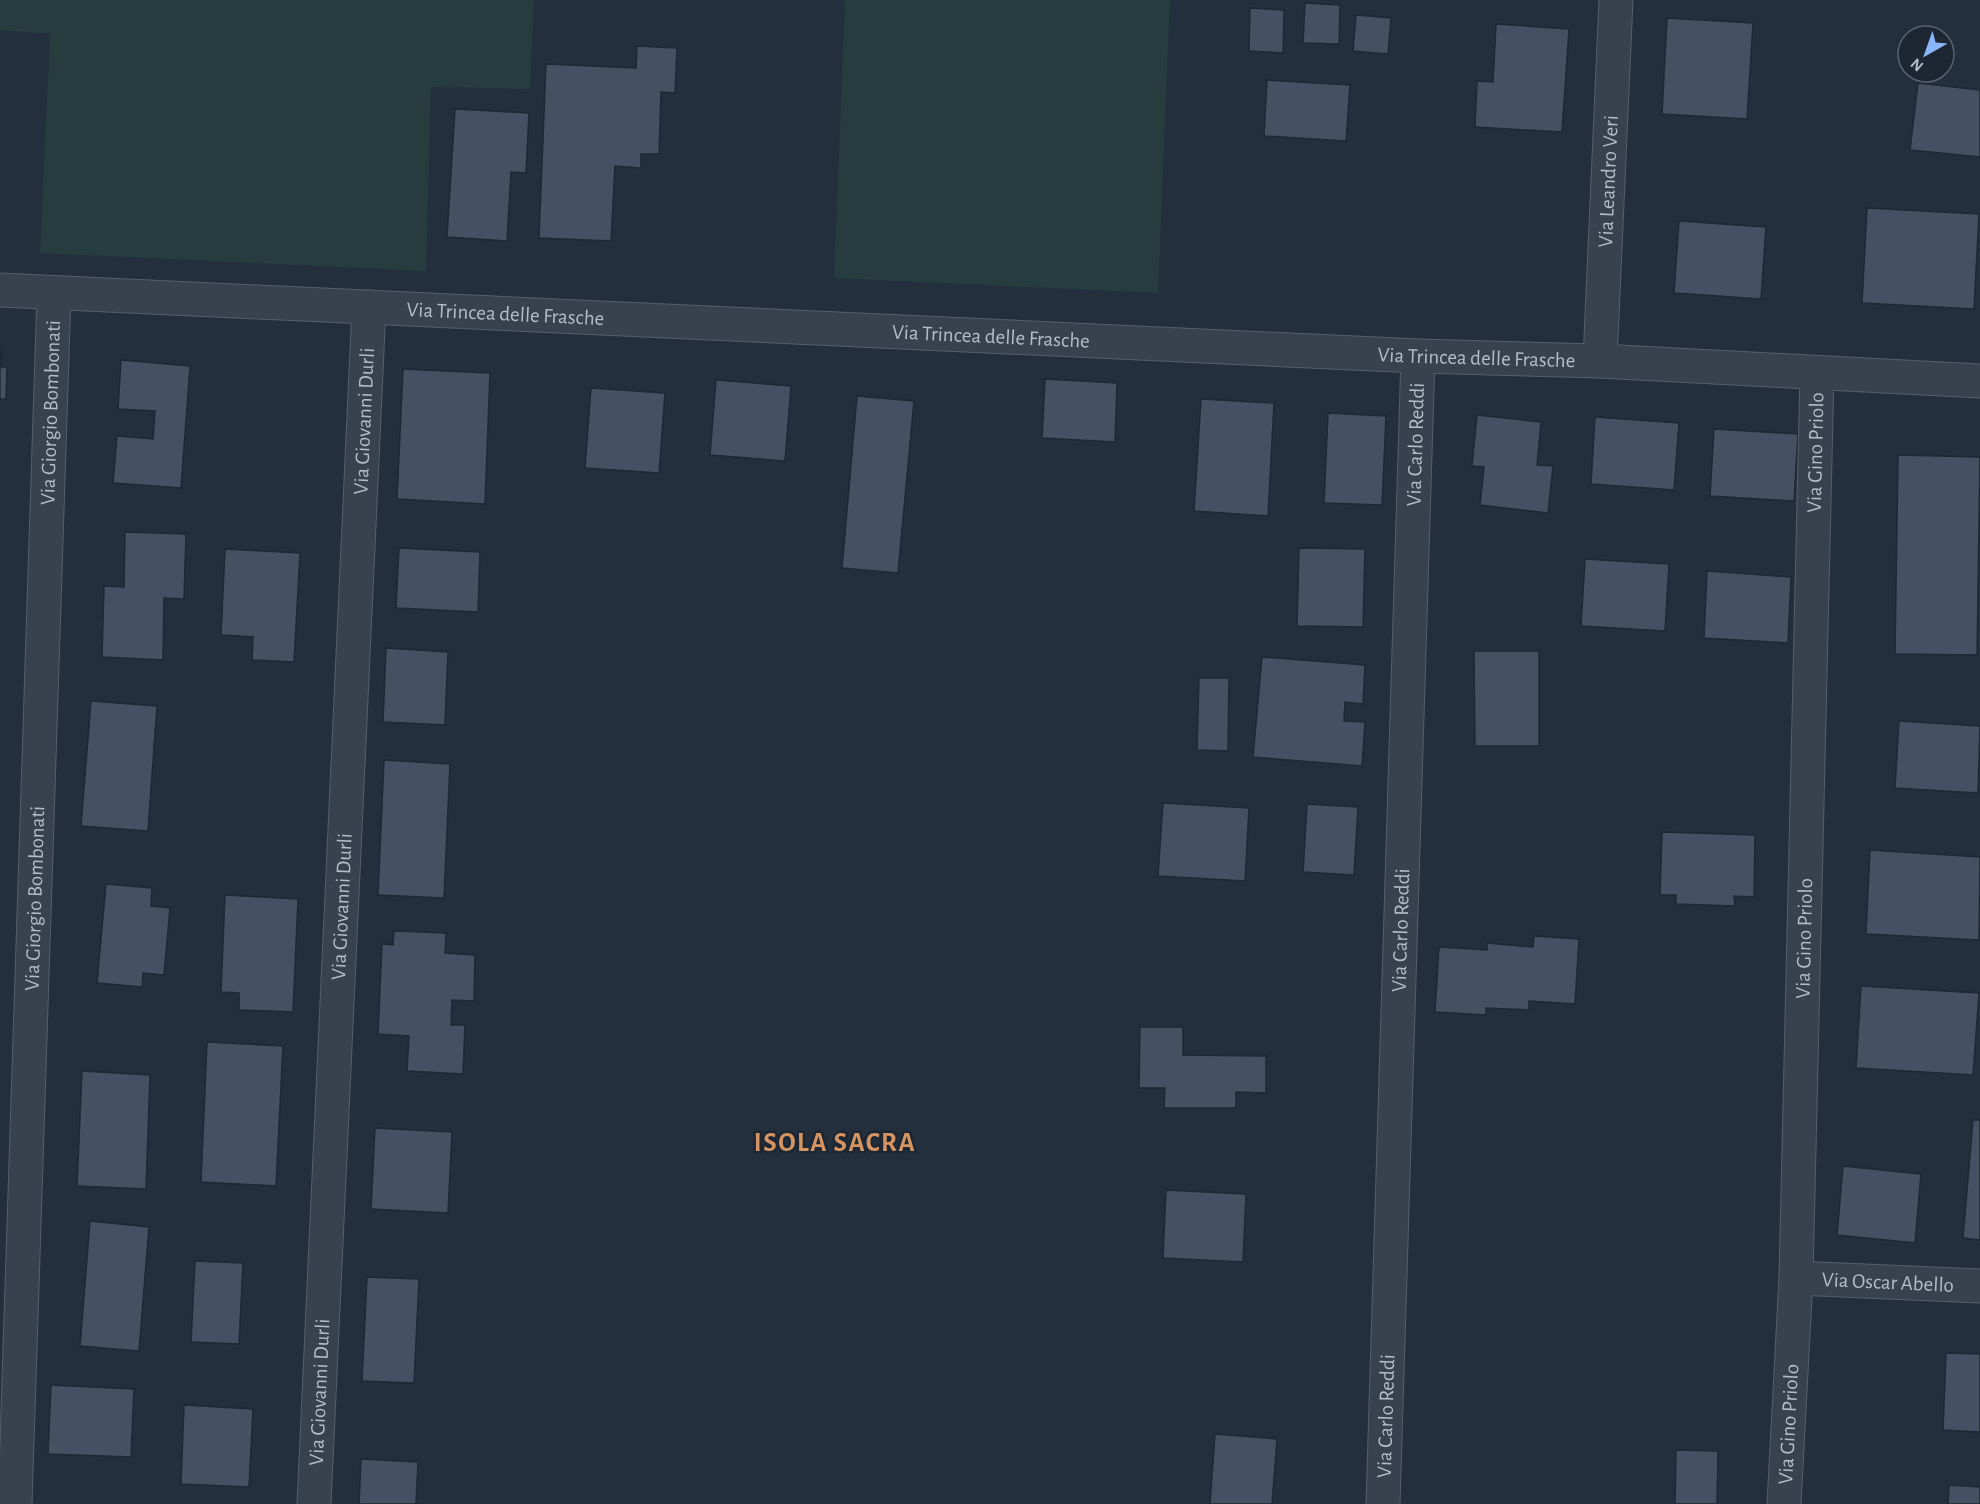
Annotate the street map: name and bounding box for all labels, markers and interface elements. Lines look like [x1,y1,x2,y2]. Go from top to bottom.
north arrow [1896,24,1956,84]
text: N [1908,55,1926,74]
street label: Via Leandro Veri [1595,115,1621,248]
street label: Via Trincea delle Frasche [406,298,605,329]
street label: Via Giorgio Bombonati [37,320,64,505]
street label: Via Trincea delle Frasche [892,321,1090,351]
street label: Via Trincea delle Frasche [1377,344,1576,371]
street label: Via Giovanni Durli [350,347,378,495]
street label: Via Carlo Reddi [1403,382,1428,507]
street label: Via Gino Priolo [1803,392,1827,513]
street label: Via Giorgio Bombonati [21,805,48,991]
street label: Via Giovanni Durli [328,833,355,981]
street label: Via Carlo Reddi [1388,868,1413,992]
street label: Via Gino Priolo [1792,878,1816,999]
district label: ISOLA SACRA [754,1129,916,1156]
street label: Via Oscar Abello [1821,1269,1954,1295]
street label: Via Giovanni Durli [305,1318,333,1466]
street label: Via Carlo Reddi [1373,1354,1398,1478]
street label: Via Gino Priolo [1775,1363,1802,1485]

